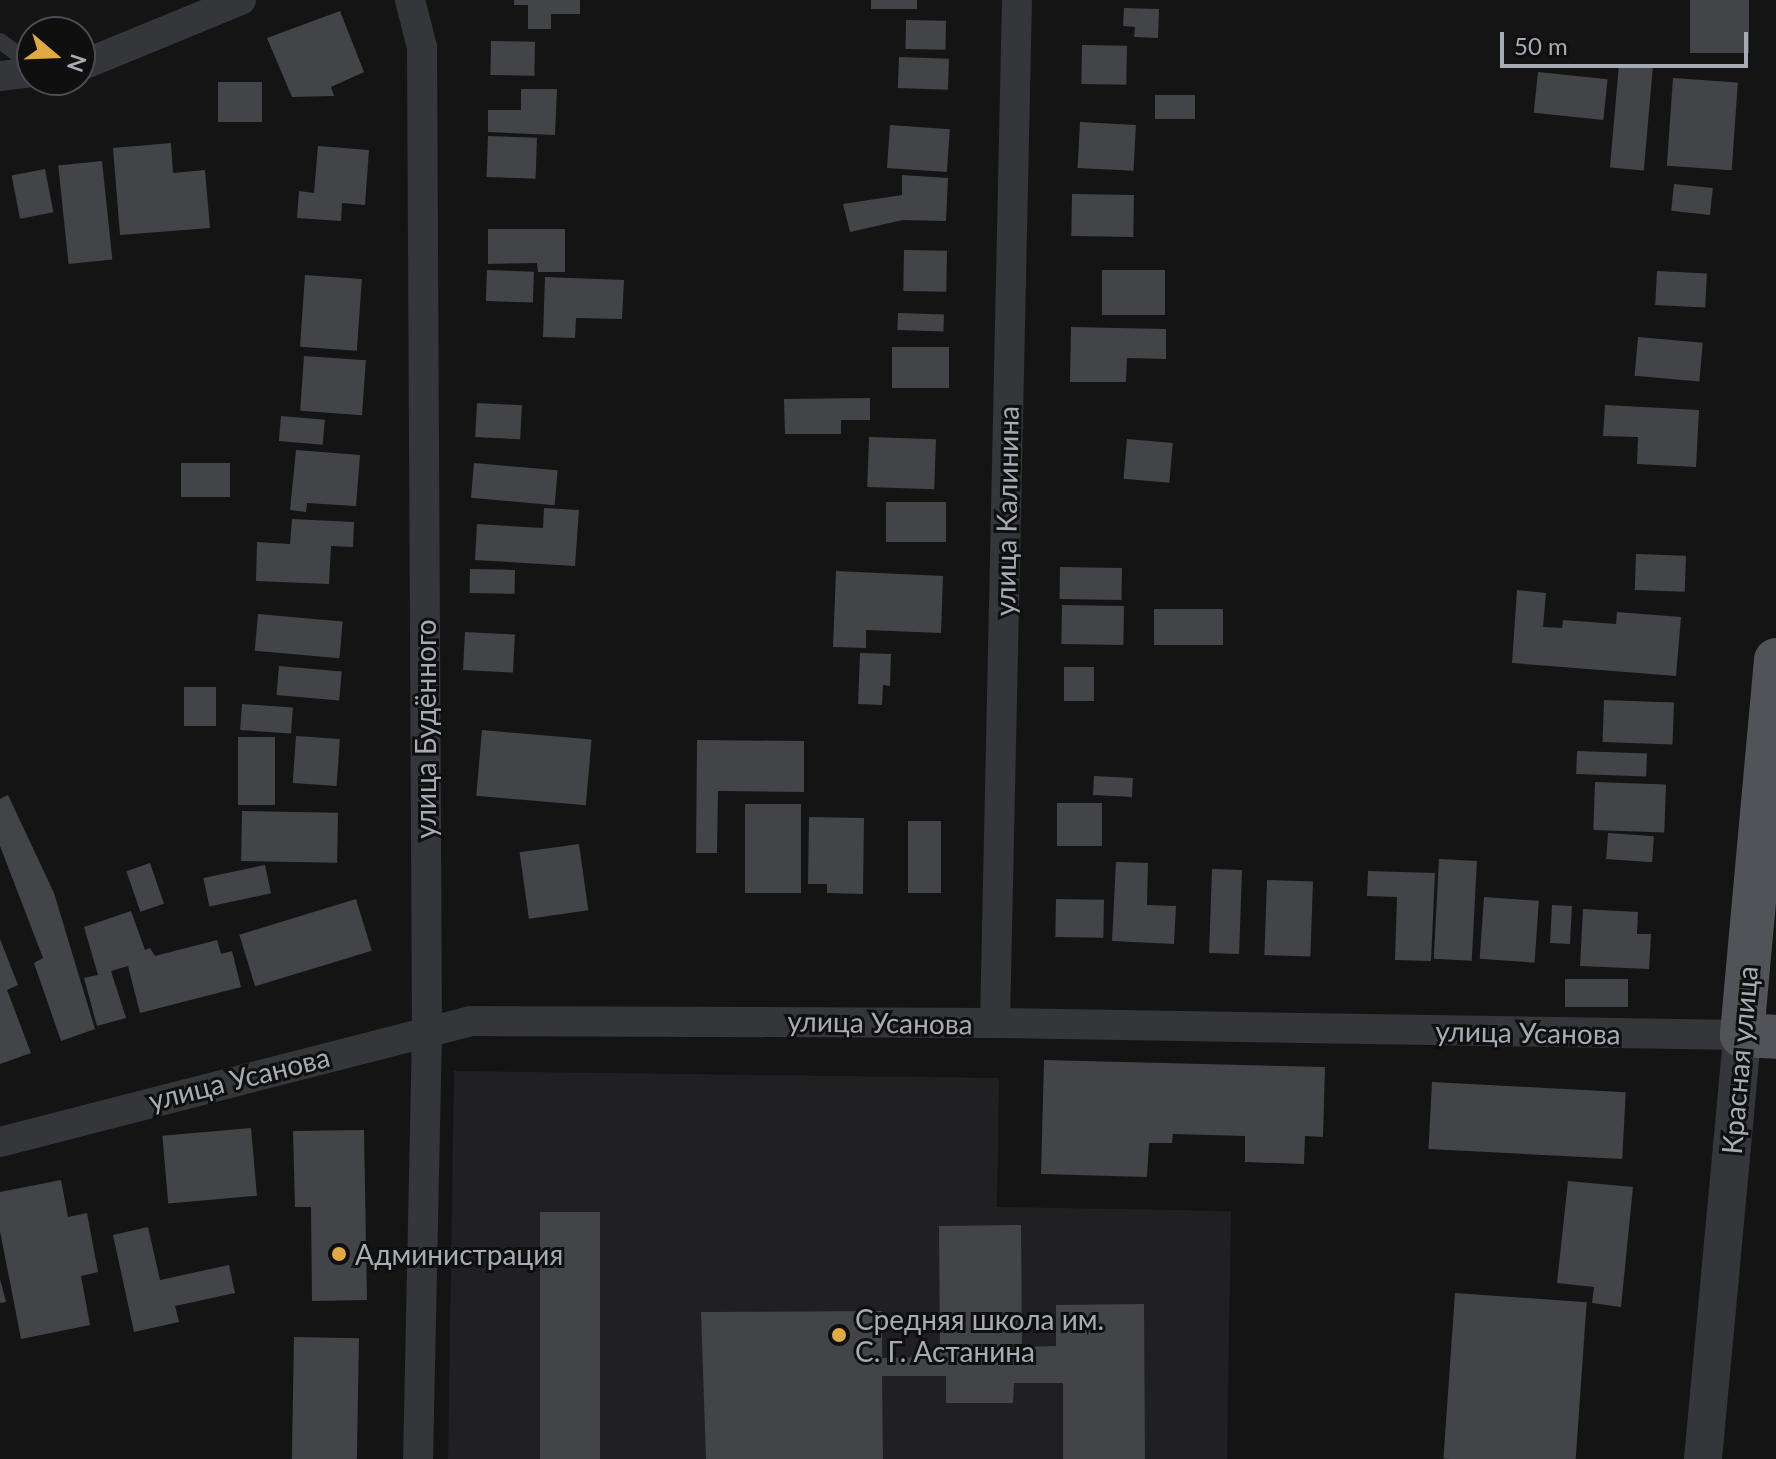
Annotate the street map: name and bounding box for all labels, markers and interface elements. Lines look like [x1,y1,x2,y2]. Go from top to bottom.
north arrow [16,16,96,96]
scale bar [1504,16,1752,66]
text: 50 m [1514,31,1568,60]
text: N [62,51,93,76]
street label: улица Калинина [987,406,1025,616]
street label: улица Будённого [408,619,442,839]
street label: Красная улица [1714,965,1764,1155]
street label: улица Усанова [787,1004,973,1040]
street label: улица Усанова [1435,1014,1621,1050]
street label: улица Усанова [145,1039,333,1117]
place label: Администрация [355,1237,563,1271]
marker: Администрация [330,1245,348,1263]
place label: Средняя школа им. C. Г. Астанина [855,1302,1104,1368]
marker: Средняя школа им. C. Г. Астанина [830,1326,848,1344]

